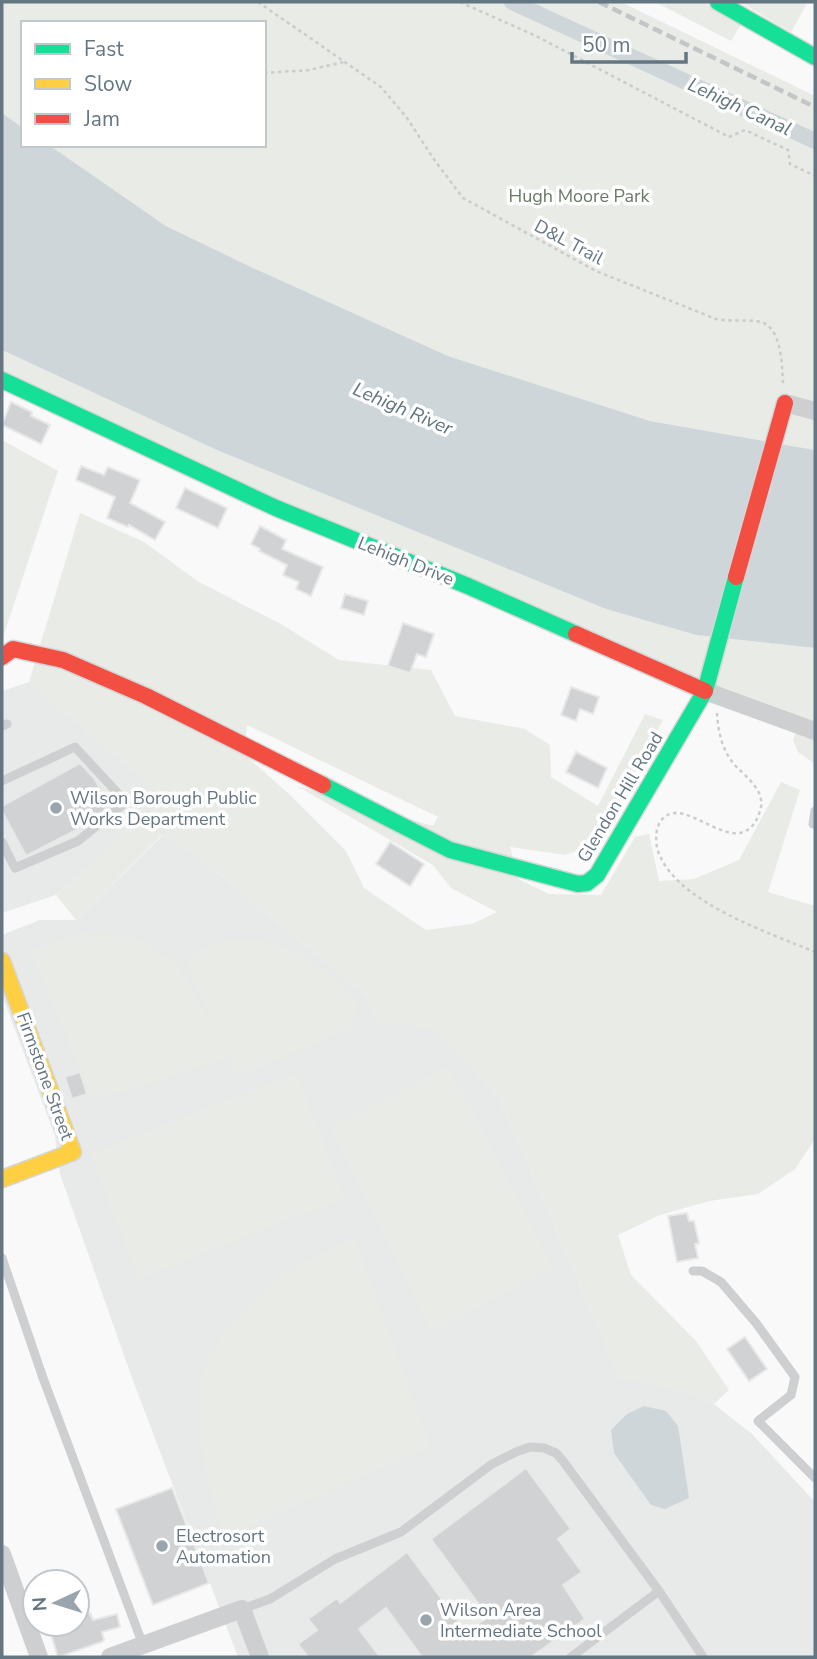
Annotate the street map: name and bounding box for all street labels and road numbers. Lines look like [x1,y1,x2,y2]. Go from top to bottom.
street label: D&L Trail [530,214,608,271]
street label: Lehigh Drive [354,531,458,591]
street label: Glendon Hill Road [571,727,669,867]
street label: Firmstone Street [11,1009,79,1144]

